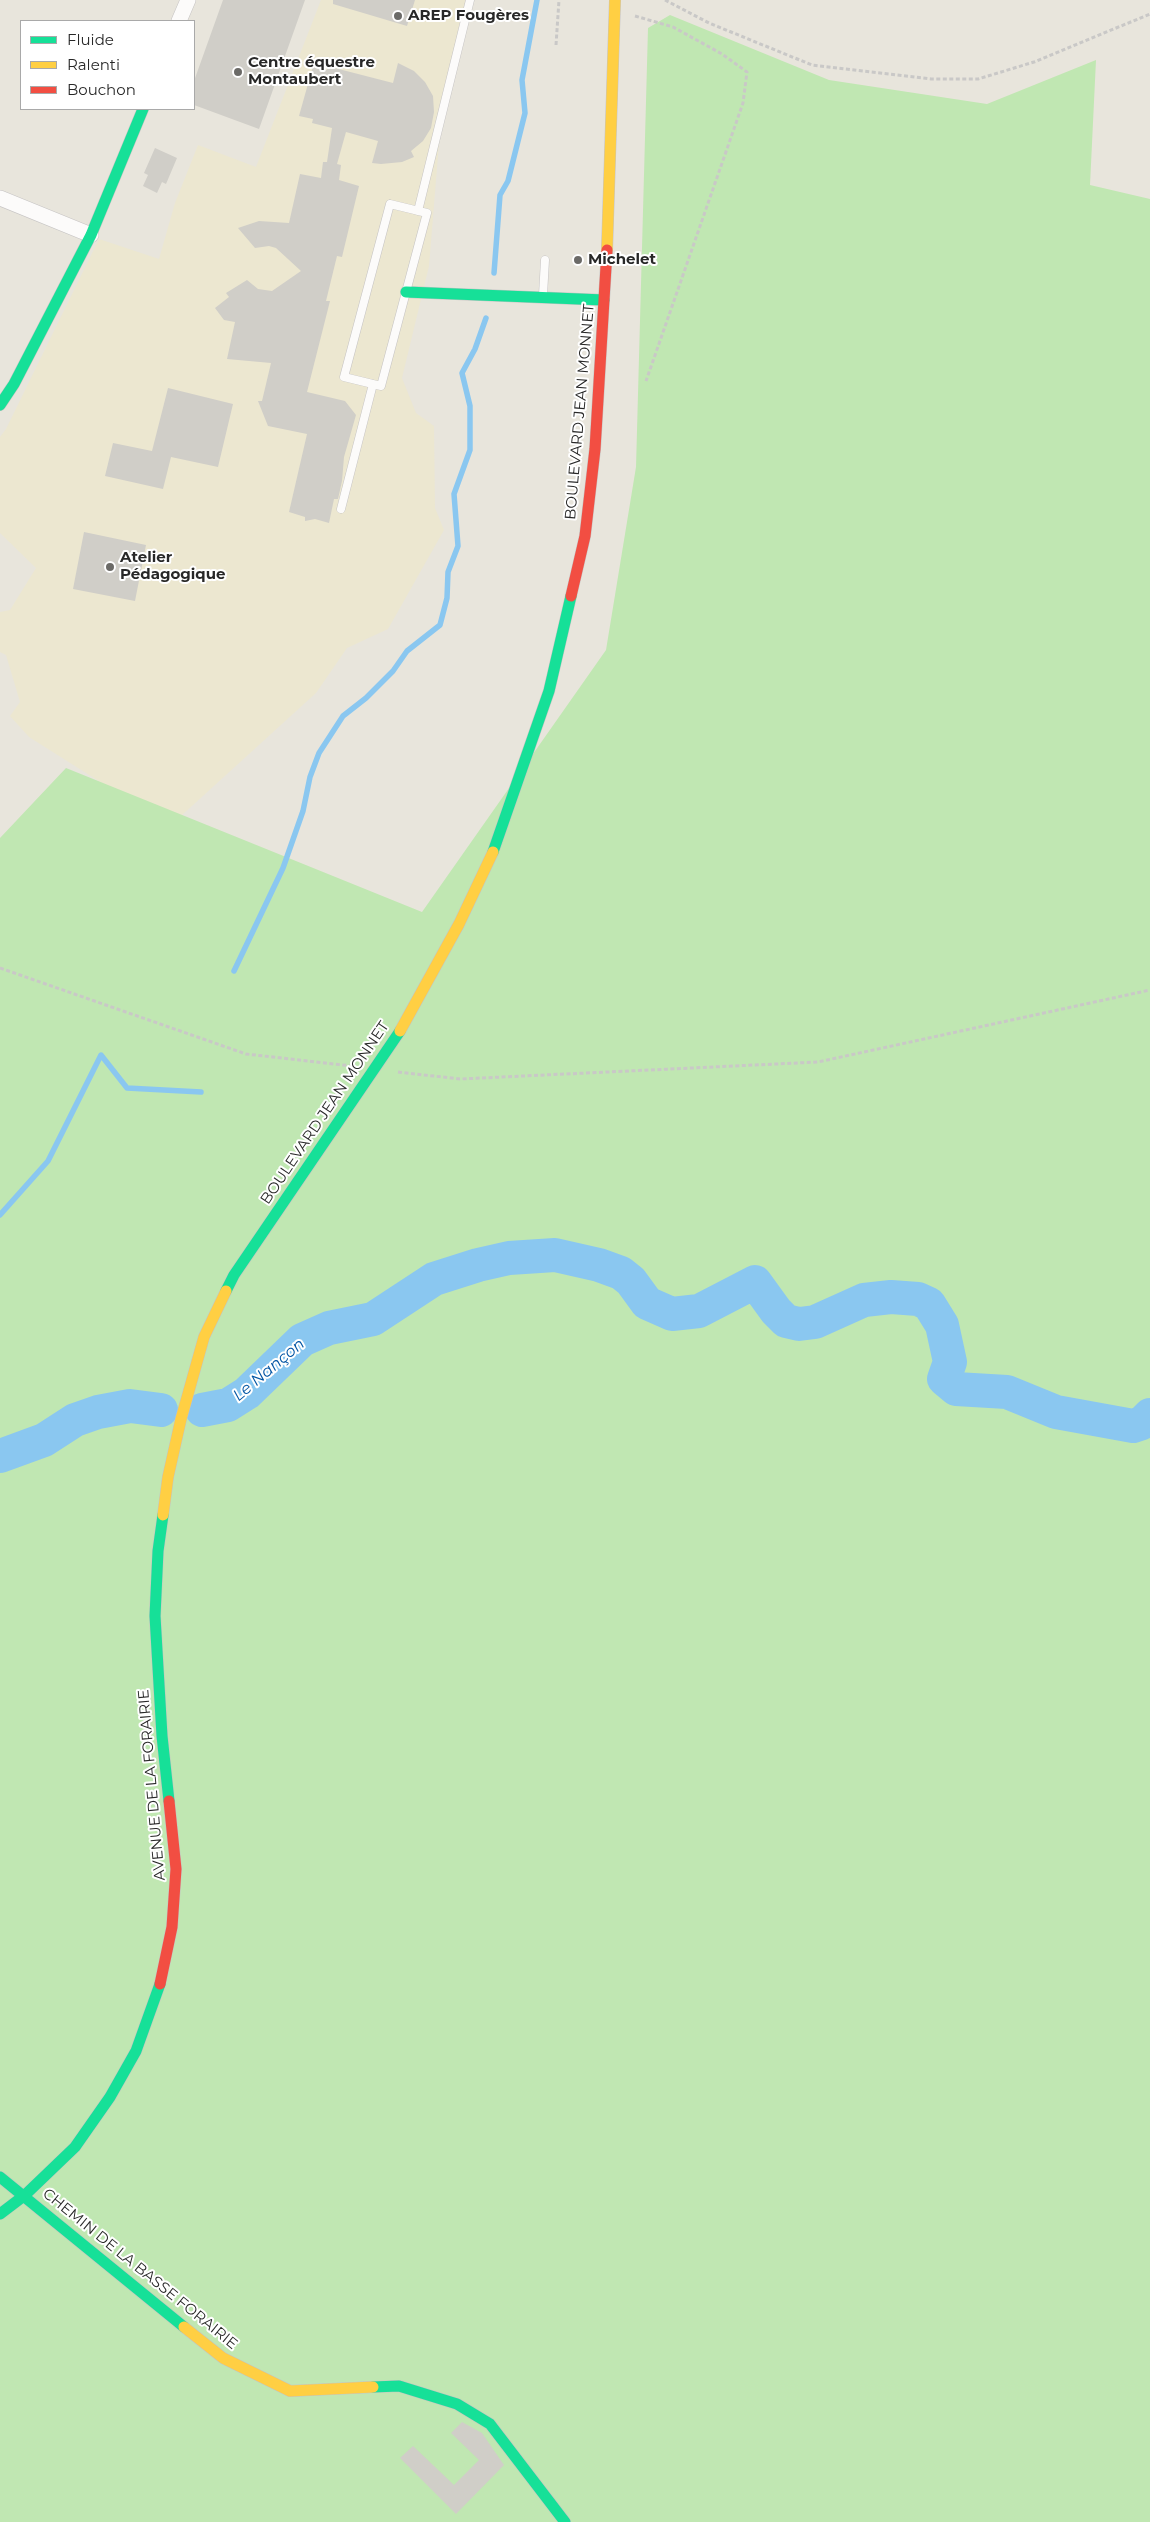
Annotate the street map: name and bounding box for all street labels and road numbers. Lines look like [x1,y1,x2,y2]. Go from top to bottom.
street label: BOULEVARD JEAN MONNET [562,303,598,521]
street label: BOULEVARD JEAN MONNET [257,1018,393,1208]
street label: AVENUE DE LA FORAIRIE [135,1689,169,1881]
street label: CHEMIN DE LA BASSE FORAIRIE [39,2185,241,2353]

